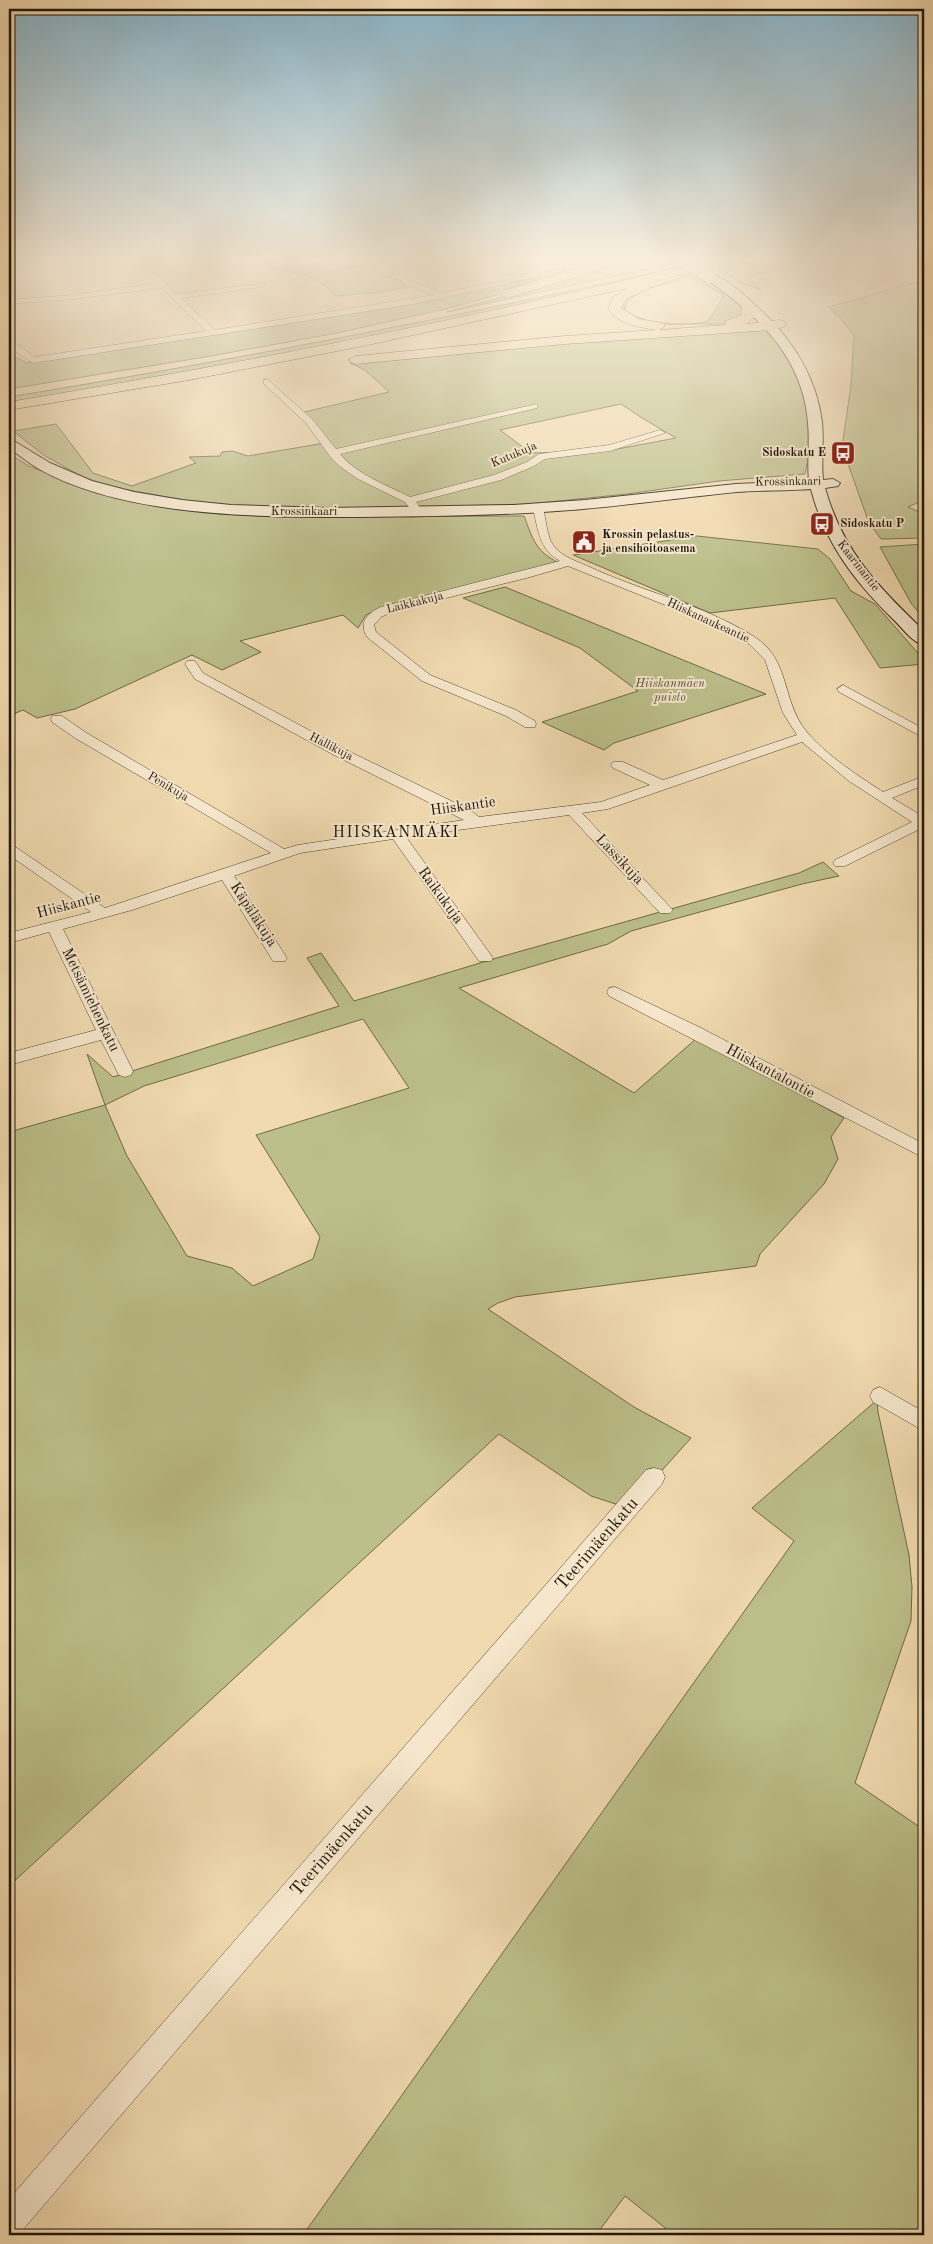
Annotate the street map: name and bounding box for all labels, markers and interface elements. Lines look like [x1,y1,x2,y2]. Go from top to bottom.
street label: Kutukuja [489,440,539,470]
bus stop icon: Sidoskatu E [830,440,856,466]
place label: Sidoskatu E [762,447,826,459]
street label: Krossinkaari [755,475,821,489]
street label: Krossinkaari [271,506,337,518]
bus stop icon: Sidoskatu P [809,511,835,537]
place label: Sidoskatu P [840,518,904,530]
public building icon: Krossin pelastus- ja ensihoitoasema [571,529,597,555]
place label: Krossin pelastus- ja ensihoitoasema [601,529,696,555]
street label: Kaarinantie [835,538,882,594]
street label: Laikkakuja [385,590,445,616]
street label: Hiiskanaukeantie [665,597,751,645]
park label: Hiiskanmäen puisto [634,677,705,704]
street label: Hallikuja [307,731,355,763]
street label: Penikuja [146,770,191,804]
street label: Hiiskantie [429,795,497,819]
district label: HIISKANMÄKI [333,821,459,841]
street label: Lassikuja [592,832,646,888]
street label: Raikukuja [415,865,466,928]
street label: Käpäläkuja [227,880,280,950]
street label: Hiiskantie [35,890,103,922]
street label: Metsämiehenkatu [58,946,122,1054]
street label: Hiiskantalontie [723,1042,817,1102]
street label: Teerimäenkatu [552,1494,642,1594]
street label: Teerimäenkatu [287,1800,377,1900]

